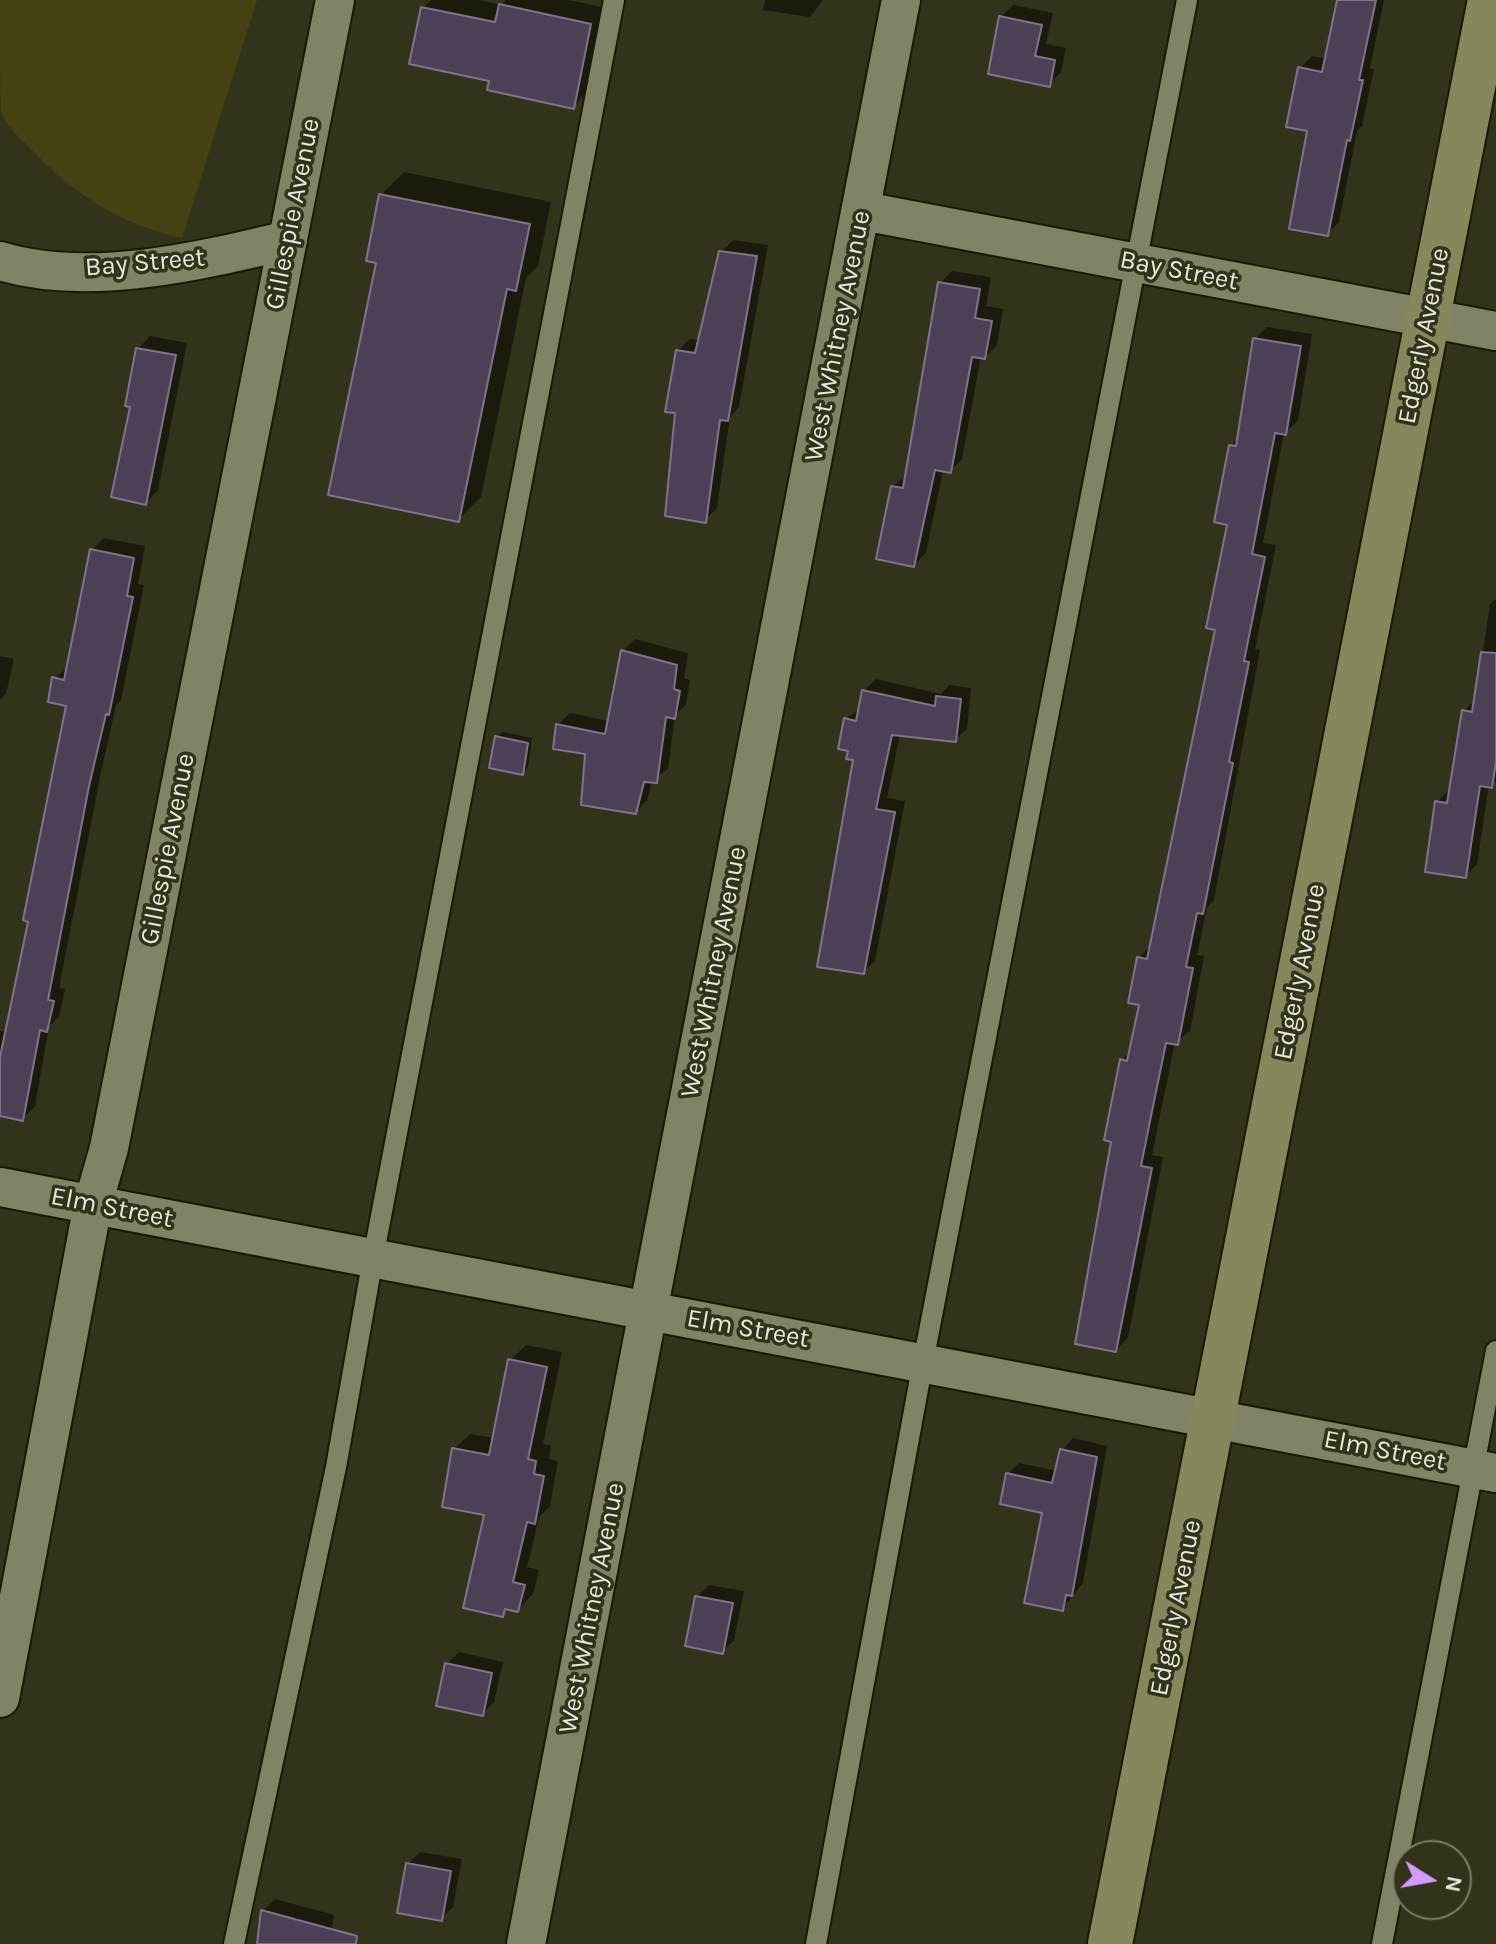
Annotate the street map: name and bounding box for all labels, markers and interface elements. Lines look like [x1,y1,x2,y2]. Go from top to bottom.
street label: Gillespie Avenue [259,116,327,312]
street label: West Whitney Avenue [798,208,878,464]
street label: Bay Street [84,242,206,284]
street label: Bay Street [1117,244,1241,298]
street label: Edgerly Avenue [1392,245,1456,427]
street label: Gillespie Avenue [134,751,202,947]
street label: West Whitney Avenue [674,844,754,1100]
street label: Edgerly Avenue [1268,881,1332,1063]
street label: Elm Street [48,1181,176,1235]
street label: Elm Street [684,1303,812,1355]
street label: Elm Street [1321,1424,1449,1478]
street label: West Whitney Avenue [552,1480,632,1736]
street label: Edgerly Avenue [1144,1517,1208,1699]
north arrow [1392,1840,1472,1920]
text: N [1439,1874,1468,1894]

